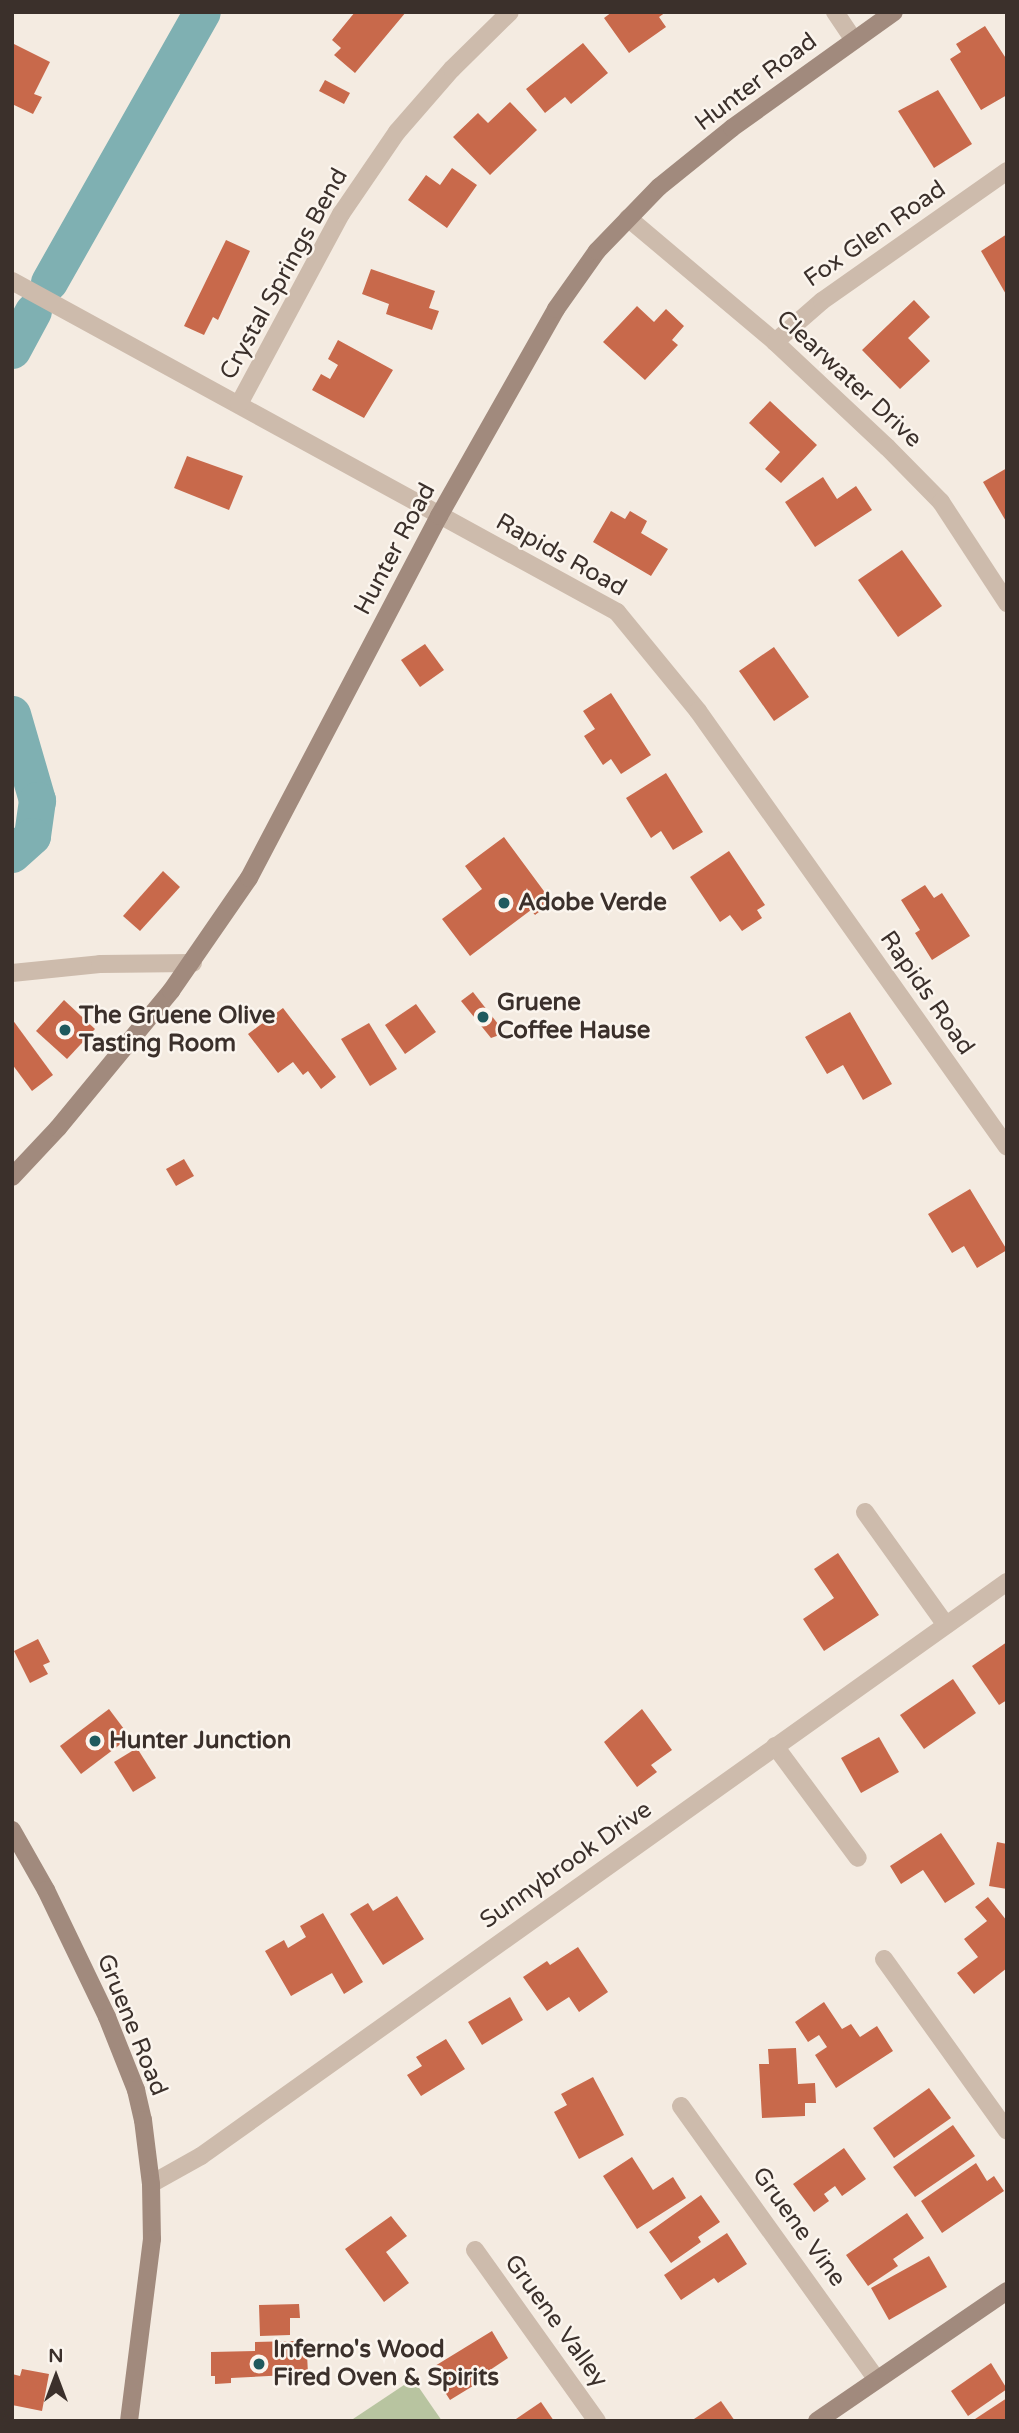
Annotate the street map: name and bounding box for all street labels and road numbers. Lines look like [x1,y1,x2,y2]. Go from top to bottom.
street label: Hunter Road [689,27,823,137]
street label: Crystal Springs Bend [214,163,354,385]
street label: Fox Glen Road [799,175,951,293]
street label: Clearwater Drive [770,304,928,454]
street label: Hunter Road [348,478,442,620]
street label: Rapids Road [491,507,631,603]
street label: Rapids Road [874,925,980,1061]
street label: Sunnybrook Drive [475,1795,657,1935]
street label: Gruene Road [90,1950,174,2100]
street label: Gruene Vine [746,2162,852,2292]
street label: Gruene Valley [498,2249,614,2393]

